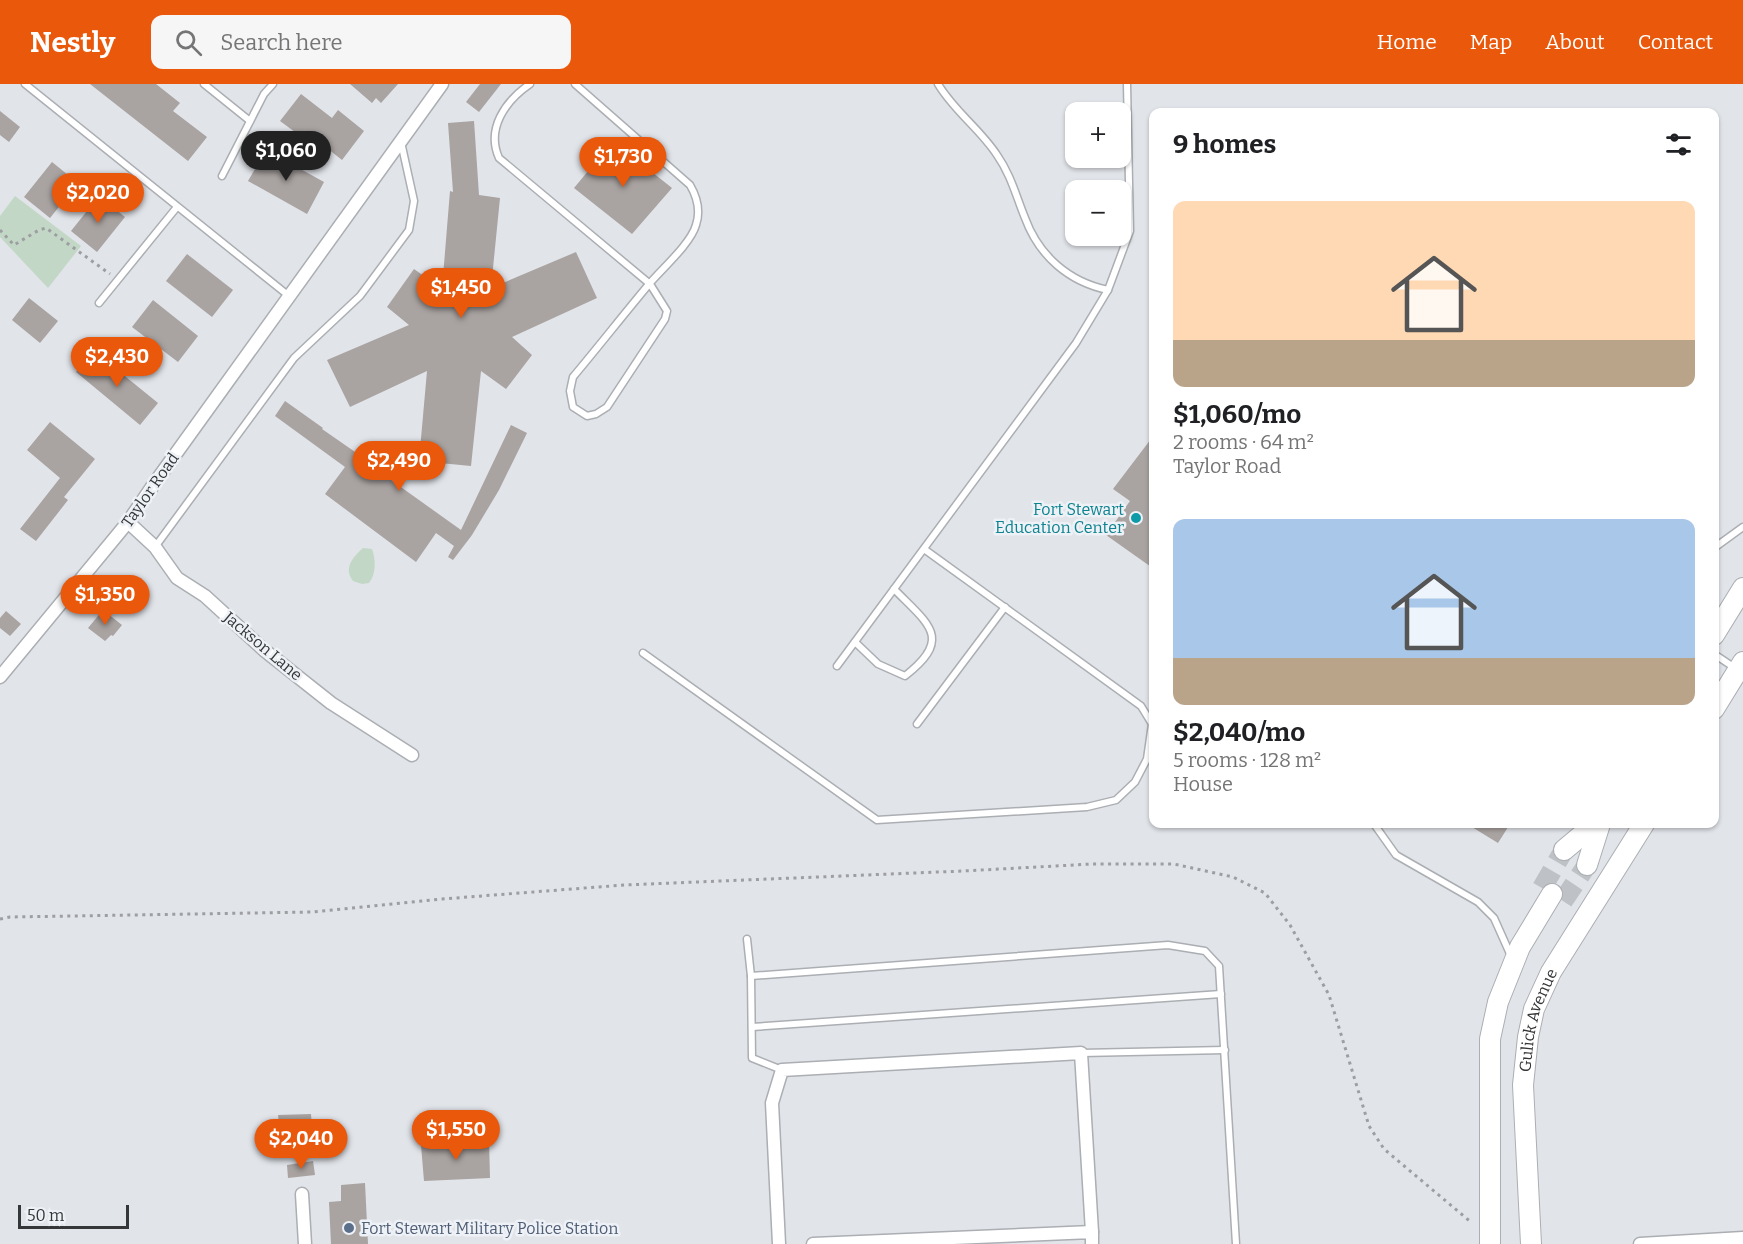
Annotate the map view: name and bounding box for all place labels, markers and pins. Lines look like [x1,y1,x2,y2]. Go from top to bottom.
pin: $1,060 [237,131,335,182]
pin: $1,730 [574,137,672,188]
pin: $2,020 [49,173,147,224]
pin: $1,450 [412,268,510,319]
pin: $2,430 [68,337,166,388]
pin: $2,490 [350,441,448,492]
place label: Fort Stewart Education Center [995,500,1124,537]
marker: Fort Stewart Education Center [1129,511,1143,525]
pin: $1,350 [56,575,154,626]
pin: $1,550 [407,1110,505,1161]
pin: $2,040 [252,1119,350,1170]
place label: Fort Stewart Military Police Station [361,1219,618,1238]
marker: Fort Stewart Military Police Station [342,1221,356,1235]

